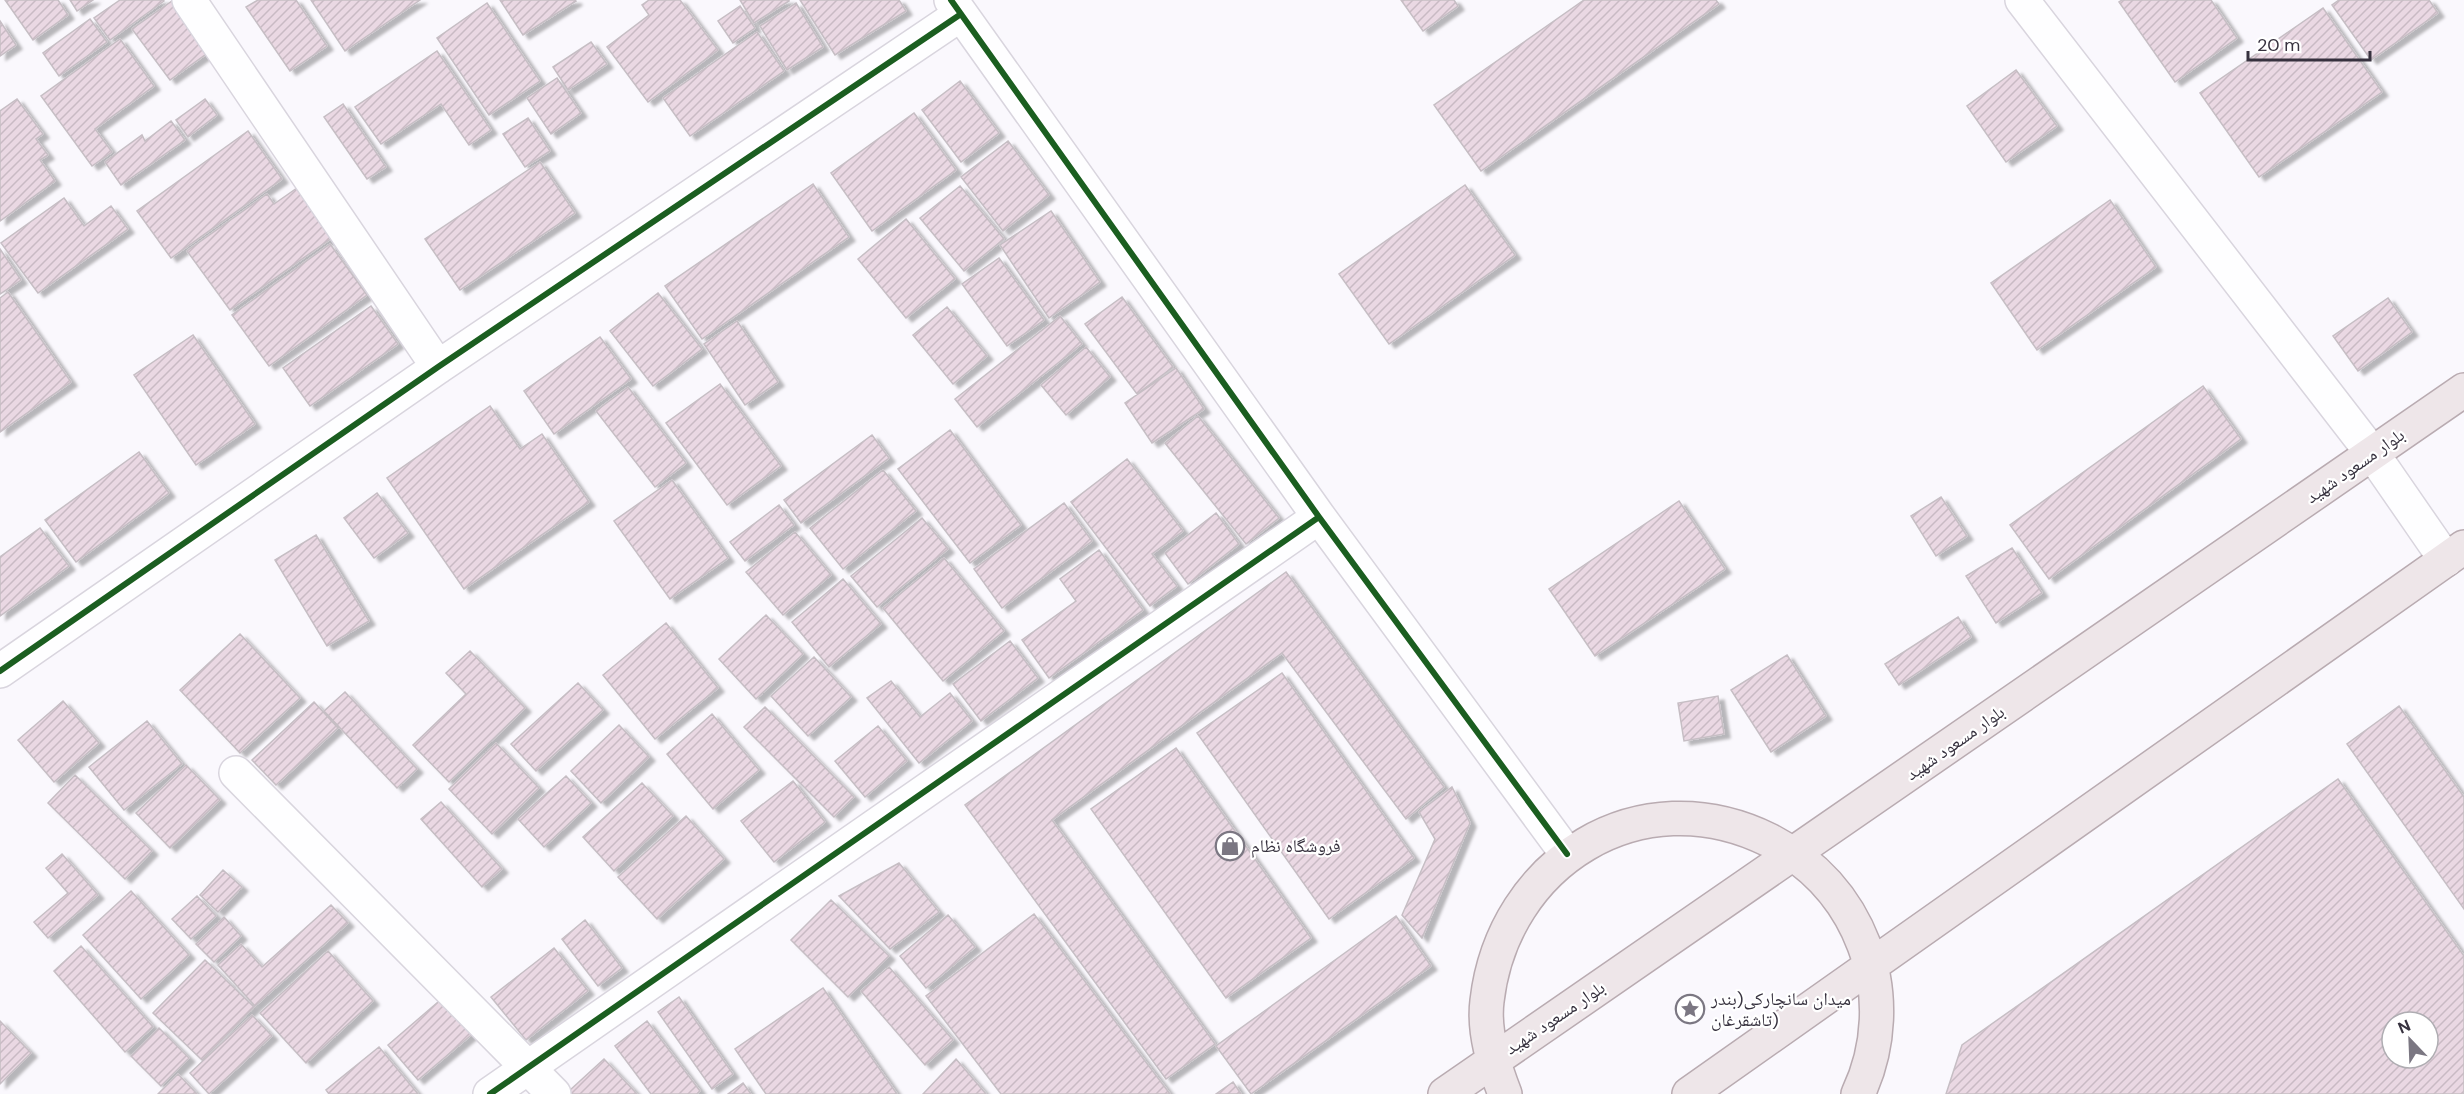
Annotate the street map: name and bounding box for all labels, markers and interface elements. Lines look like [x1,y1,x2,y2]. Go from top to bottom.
scale bar [2248,24,2370,62]
text: 20 m [2257,33,2300,57]
street label: بلوار مسعود شهید [2301,423,2409,509]
street label: بلوار مسعود شهید [1901,700,2009,786]
shop icon: فروشگاه نظام [1214,830,1246,862]
place label: فروشگاه نظام [1251,834,1341,858]
street label: بلوار مسعود شهید [1500,976,1610,1060]
place label: میدان سانچارکی(بندر تاشقرغان) [1710,987,1851,1032]
place icon: میدان سانچارکی(بندر تاشقرغان) [1674,993,1706,1025]
north arrow [2380,1010,2440,1070]
text: N [2395,1015,2414,1039]

